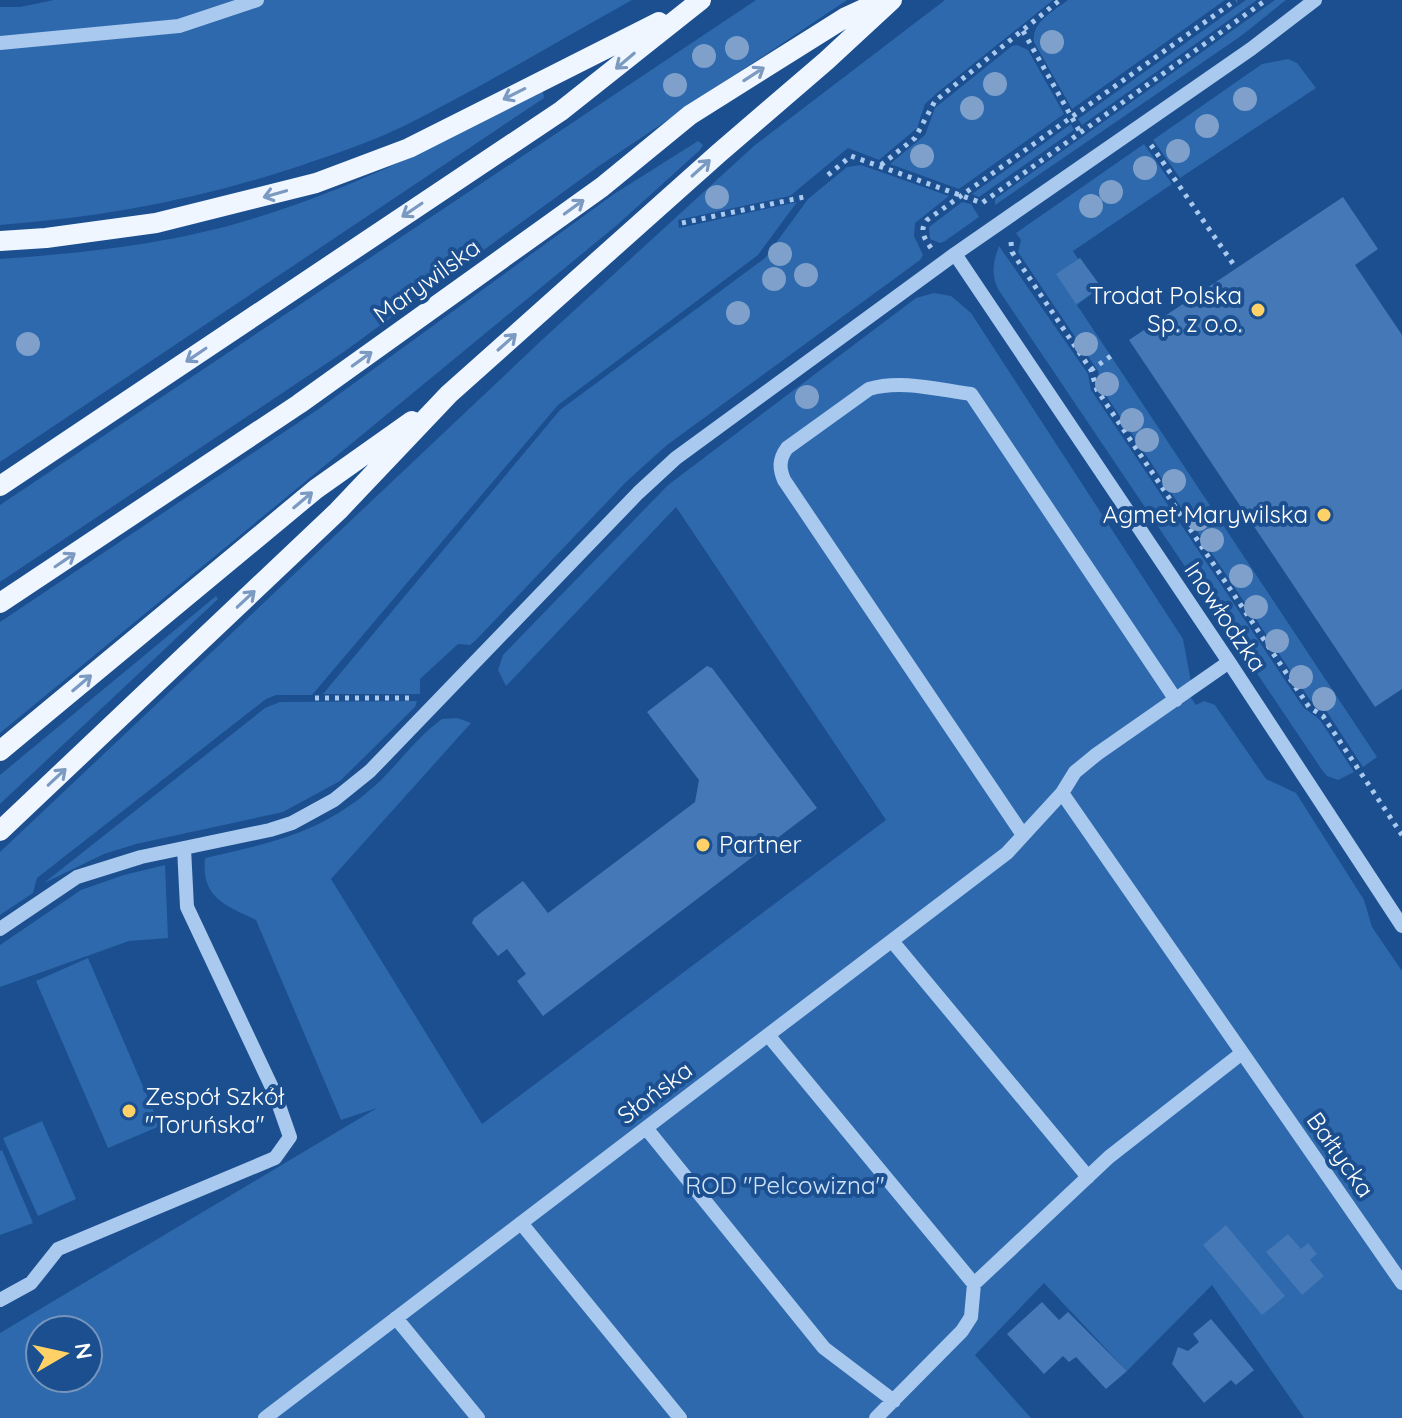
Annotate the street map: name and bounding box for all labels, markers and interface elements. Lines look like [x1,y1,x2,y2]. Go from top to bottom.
one-way arrow [615,52,636,70]
one-way arrow [742,66,765,82]
one-way arrow [502,86,526,102]
one-way arrow [691,160,711,178]
one-way arrow [262,188,288,203]
one-way arrow [562,199,584,216]
one-way arrow [402,202,424,218]
street label: Marywilska [367,231,486,329]
place label: Trodat Polska Sp. z o.o. [1089,280,1242,338]
marker: Trodat Polska Sp. z o.o. [1249,301,1267,319]
one-way arrow [497,333,517,351]
one-way arrow [186,347,208,363]
one-way arrow [351,351,373,367]
one-way arrow [293,491,314,509]
place label: Agmet Marywilska [1103,499,1308,529]
marker: Agmet Marywilska [1315,506,1333,524]
one-way arrow [53,552,76,568]
street label: Inowłodzka [1178,556,1273,677]
one-way arrow [236,589,256,608]
one-way arrow [71,674,91,692]
one-way arrow [47,768,67,787]
place label: Partner [719,829,802,859]
marker: Partner [694,836,712,854]
street label: Słońska [611,1054,698,1130]
place label: Zespół Szkół "Toruńska" [145,1081,285,1139]
marker: Zespół Szkół "Toruńska" [120,1102,138,1120]
street label: Bałtycka [1301,1106,1381,1203]
park label: ROD "Pelcowizna" [685,1170,885,1200]
north arrow [24,1314,104,1394]
text: N [69,1341,99,1361]

